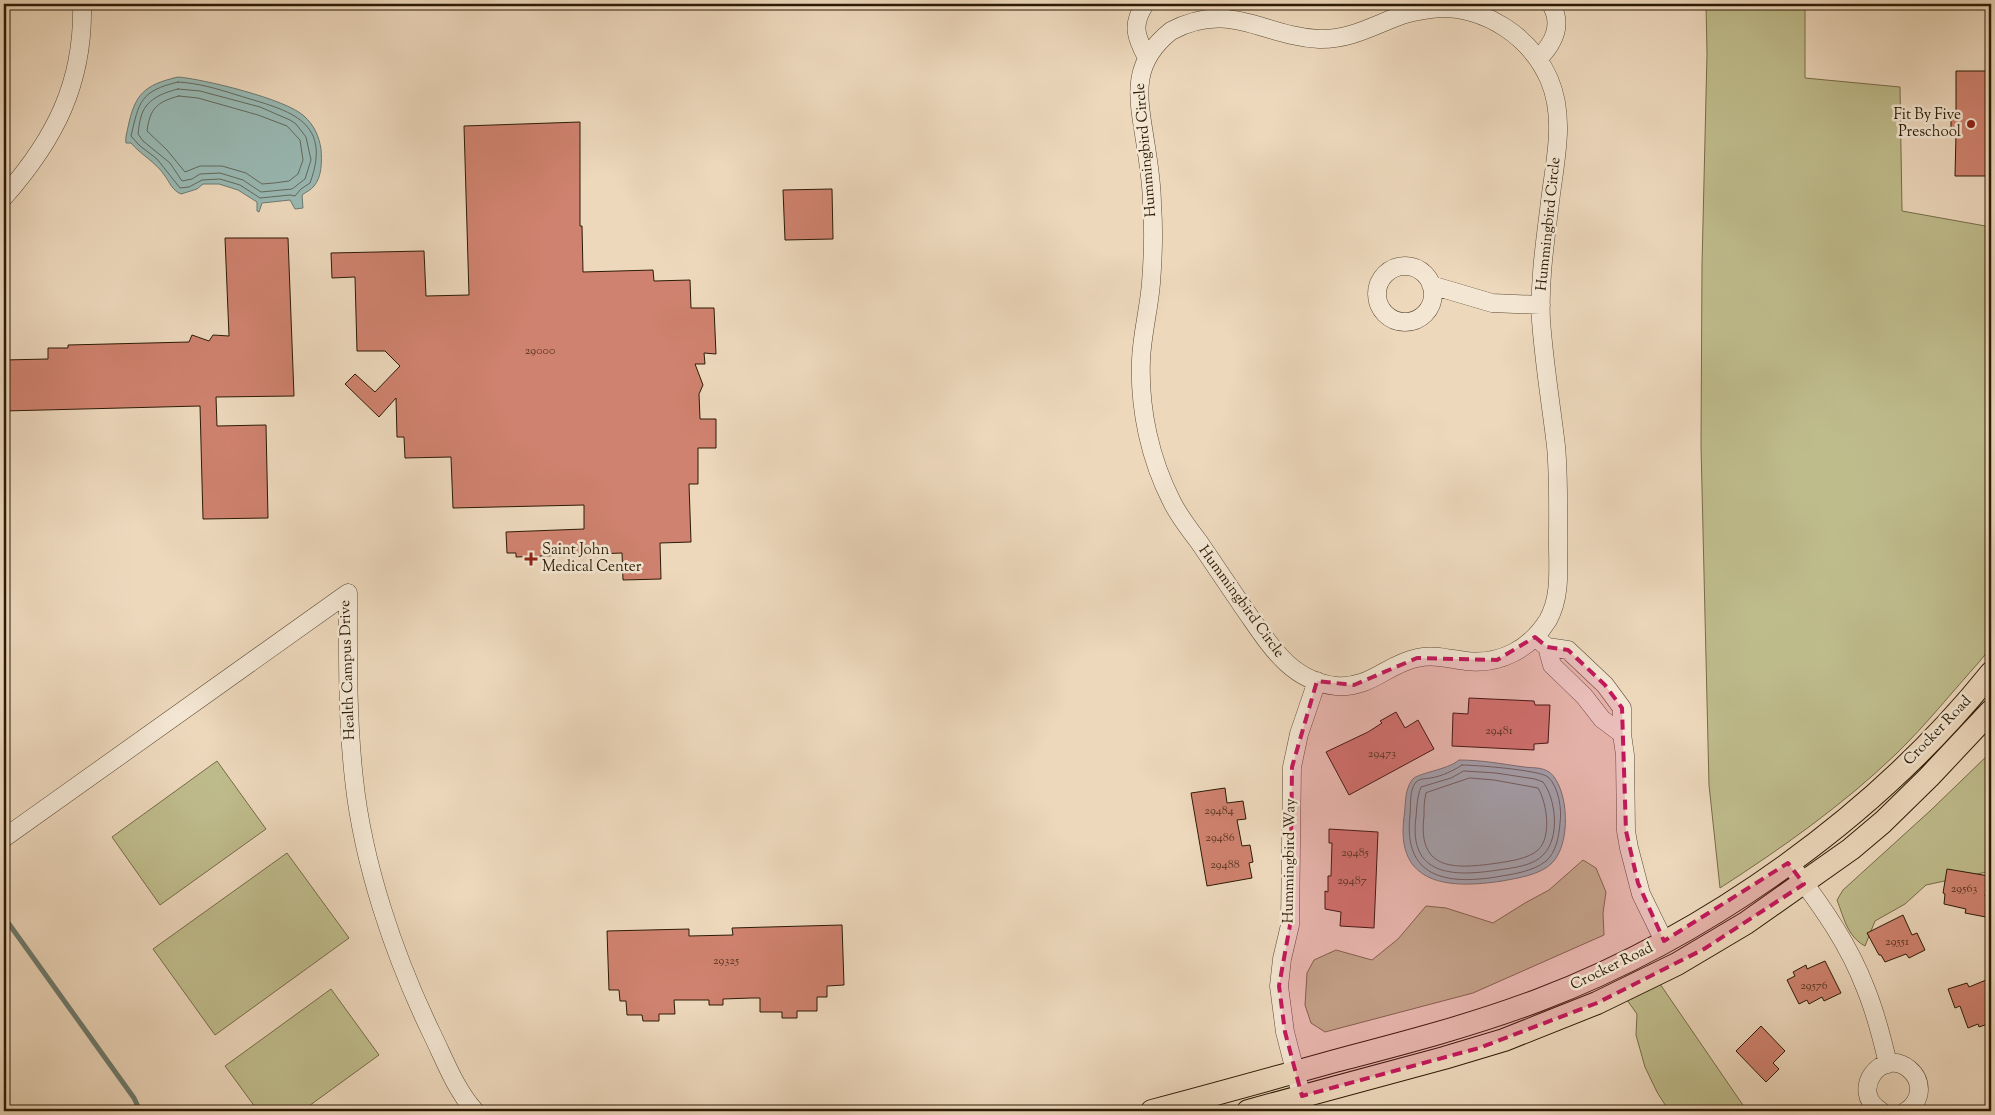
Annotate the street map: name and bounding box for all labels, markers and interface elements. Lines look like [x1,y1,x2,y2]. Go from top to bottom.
street label: Hummingbird Circle [1130,82,1162,218]
place label: Fit By Five Preschool [1894,105,1961,143]
marker: Fit By Five Preschool [1965,118,1977,130]
street label: Hummingbird Circle [1532,156,1566,292]
house number: 29000 [525,342,555,360]
place label: Saint John Medical Center [542,540,642,578]
street label: Hummingbird Circle [1193,541,1289,663]
marker: Saint John Medical Center [524,552,538,566]
street label: Health Campus Drive [335,600,361,740]
street label: Crocker Road [1899,691,1977,771]
house number: 29481 [1485,722,1513,740]
house number: 29473 [1368,745,1396,763]
street label: Hummingbird Way [1278,798,1302,924]
house number: 29484 [1204,802,1234,820]
house number: 29486 [1205,829,1235,847]
house number: 29485 [1341,844,1369,862]
house number: 29488 [1210,856,1240,874]
house number: 29487 [1337,872,1367,890]
house number: 29563 [1951,880,1977,898]
house number: 29551 [1885,933,1909,951]
street label: Crocker Road [1567,938,1657,996]
house number: 29325 [713,952,739,970]
house number: 29576 [1800,977,1828,995]

